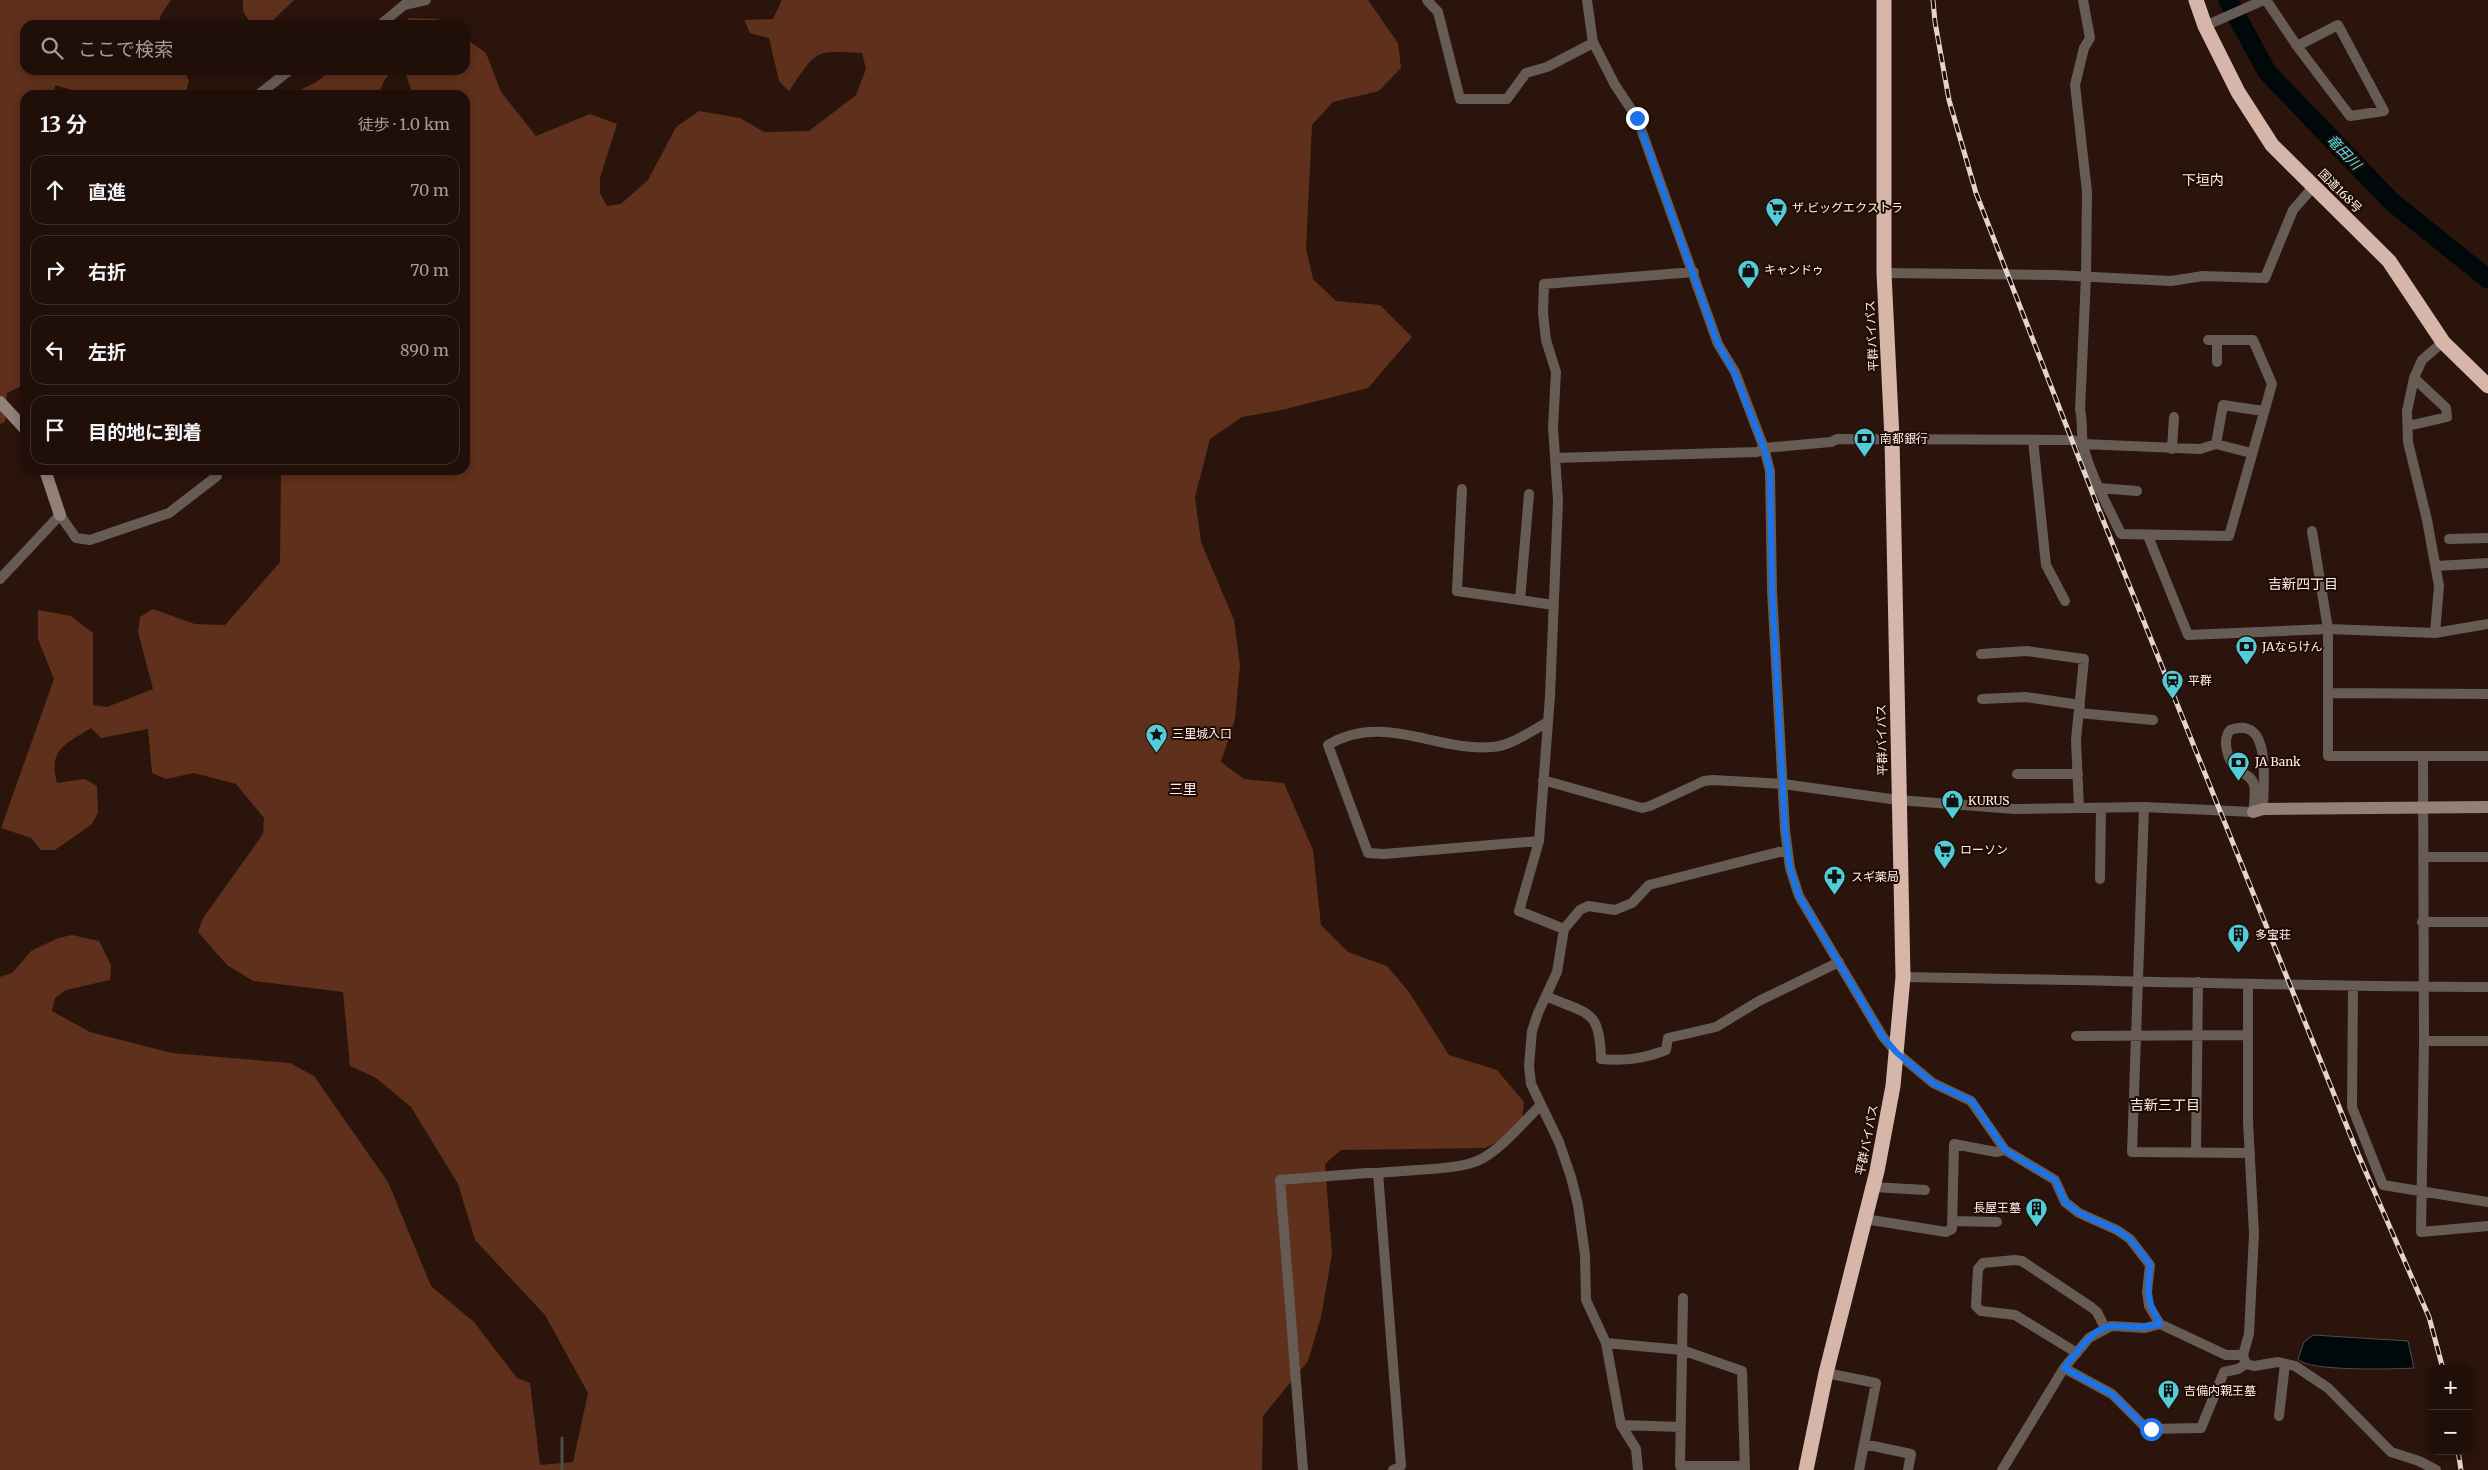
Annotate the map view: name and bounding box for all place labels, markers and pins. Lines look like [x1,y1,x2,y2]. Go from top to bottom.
supermarket icon: ザ.ビッグエクストラ [1764,196,1788,227]
place label: ザ.ビッグエクストラ [1792,200,1903,215]
shop icon: キャンドゥ [1736,258,1760,289]
place label: キャンドゥ [1764,262,1824,277]
bank icon: 南都銀行 [1852,427,1876,458]
place label: 南都銀行 [1880,431,1928,446]
bank icon: JAならけん [2234,635,2258,666]
place label: JAならけん [2261,639,2323,654]
station icon: 平群 [2160,669,2184,700]
place label: 平群 [2188,673,2212,688]
place icon: 三里城入口 [1144,722,1168,753]
place label: 三里城入口 [1172,726,1232,741]
bank icon: JA Bank [2227,750,2251,781]
place label: JA Bank [2254,754,2301,769]
shop icon: KURUS [1940,789,1964,820]
place label: KURUS [1968,793,2009,808]
supermarket icon: ローソン [1932,838,1956,869]
place label: ローソン [1960,842,2008,857]
pharmacy icon: スギ薬局 [1823,865,1847,896]
place label: スギ薬局 [1851,869,1899,884]
building icon: 多宝荘 [2227,923,2251,954]
place label: 多宝荘 [2255,927,2291,942]
building icon: 長屋王墓 [2025,1196,2049,1227]
place label: 長屋王墓 [1973,1200,2021,1215]
building icon: 吉備内親王墓 [2156,1379,2180,1410]
place label: 吉備内親王墓 [2184,1383,2256,1398]

